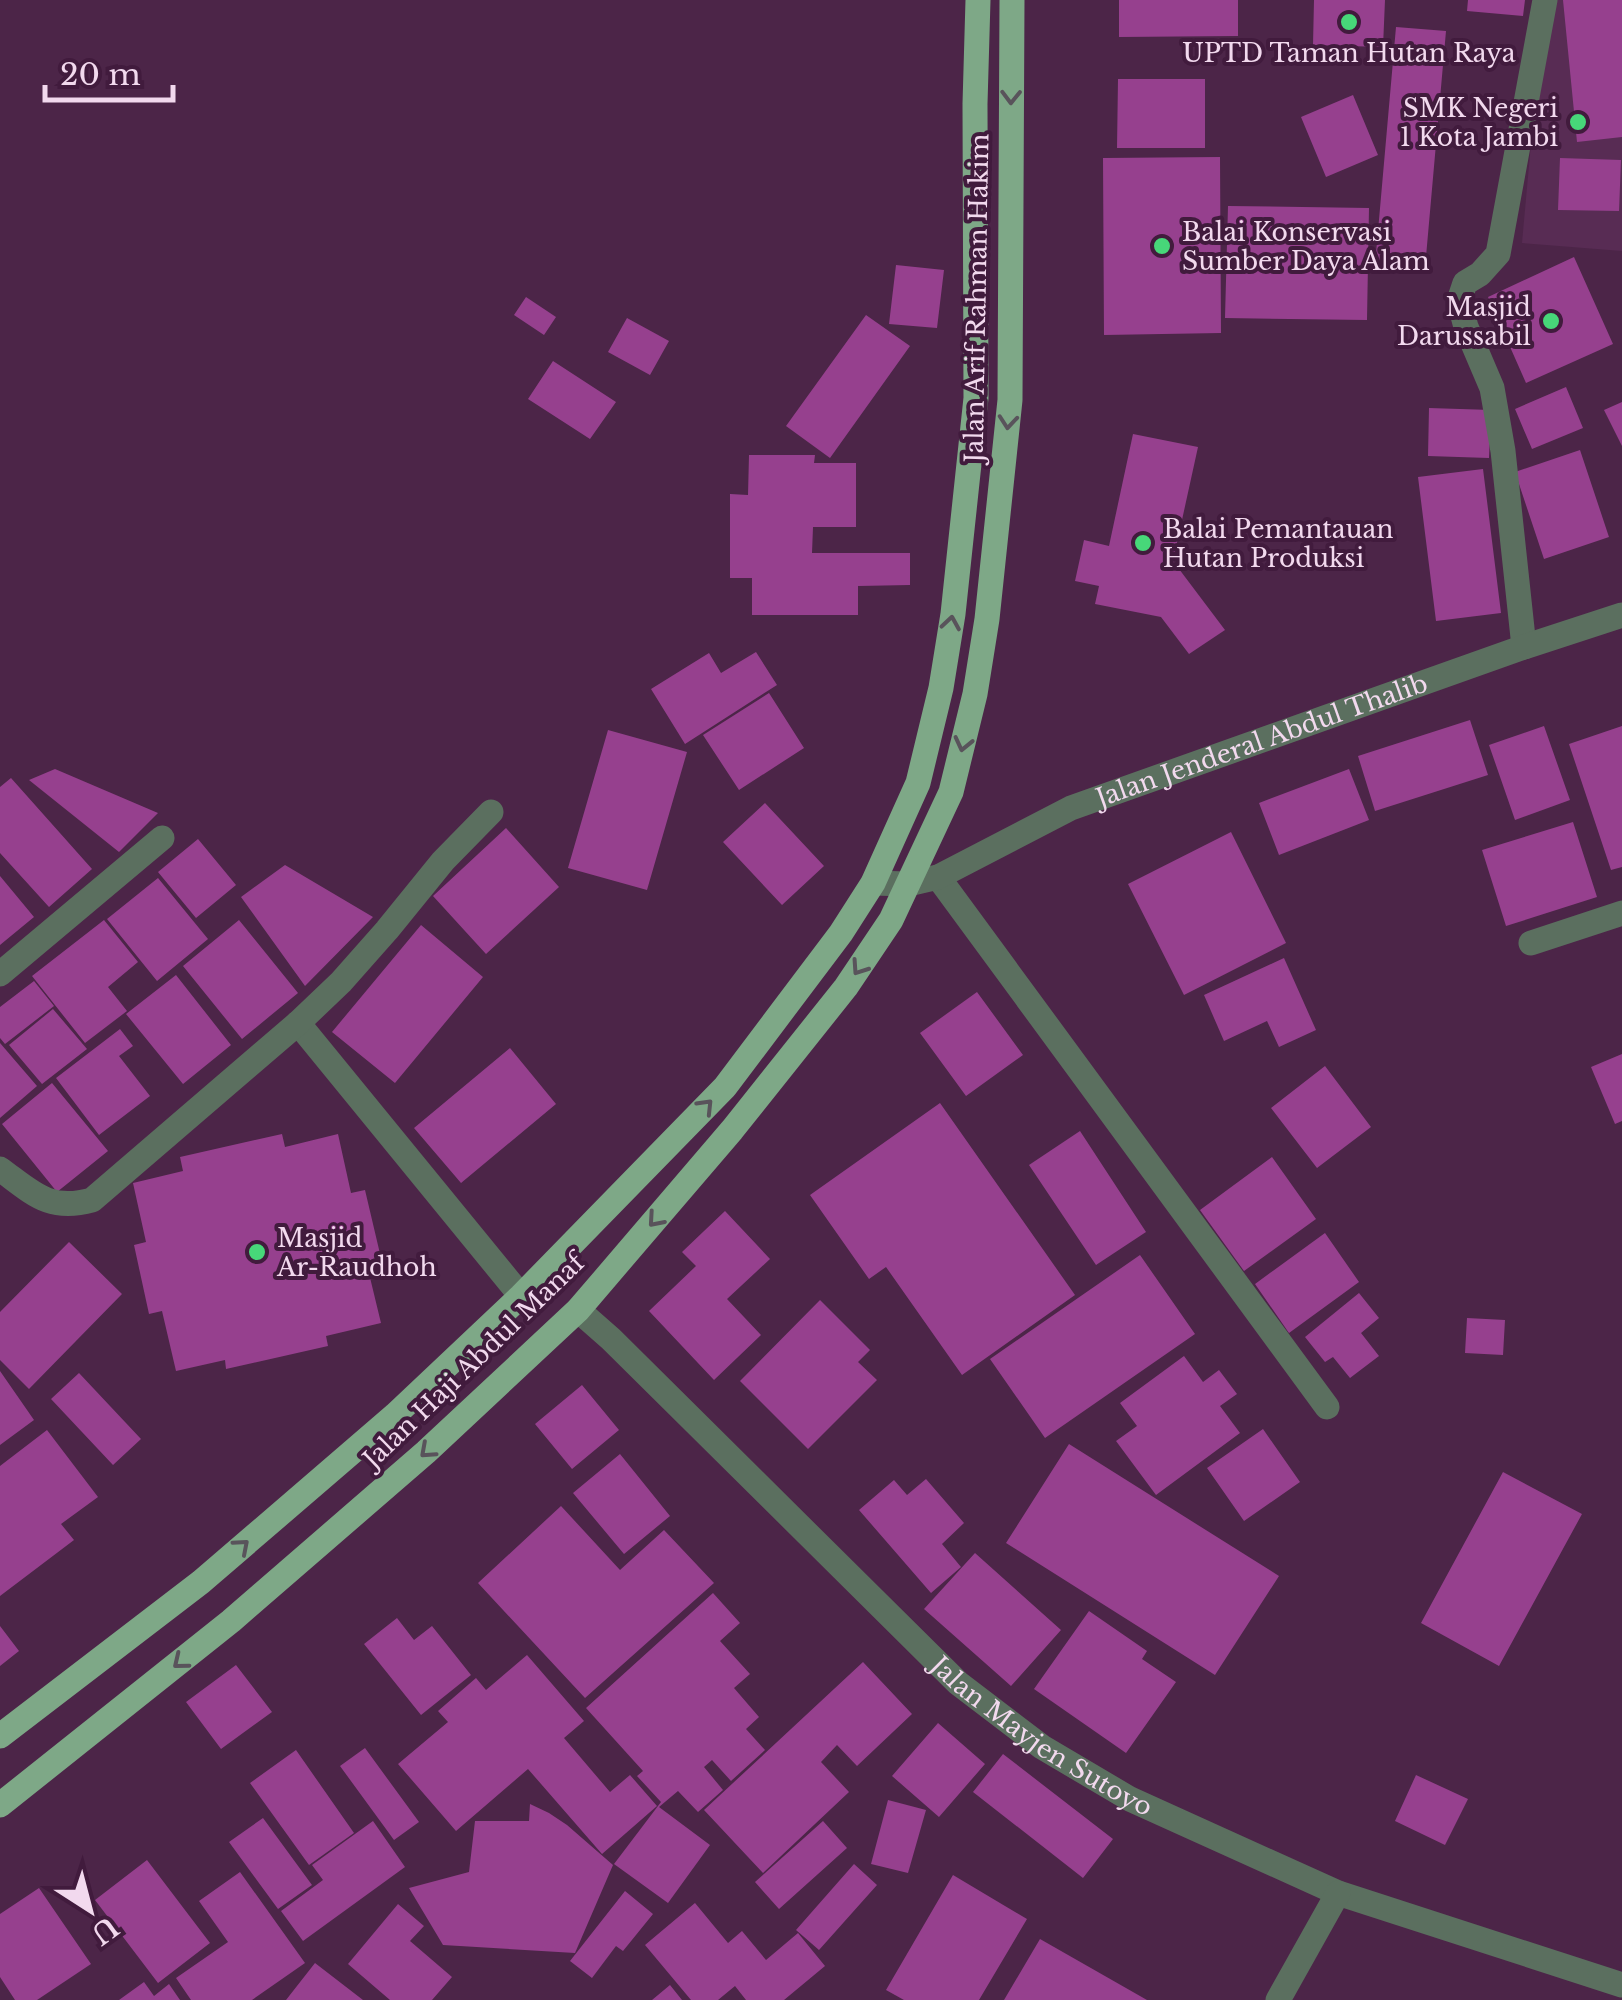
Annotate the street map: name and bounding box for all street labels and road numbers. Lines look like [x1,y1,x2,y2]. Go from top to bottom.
street label: Jalan Arif Rahman Hakim [959,133,995,466]
street label: Jalan Jenderal Abdul Thalib [1089,667,1432,814]
street label: Jalan Haji Abdul Manaf [355,1245,593,1477]
street label: Jalan Mayjen Sutoyo [922,1648,1157,1823]

